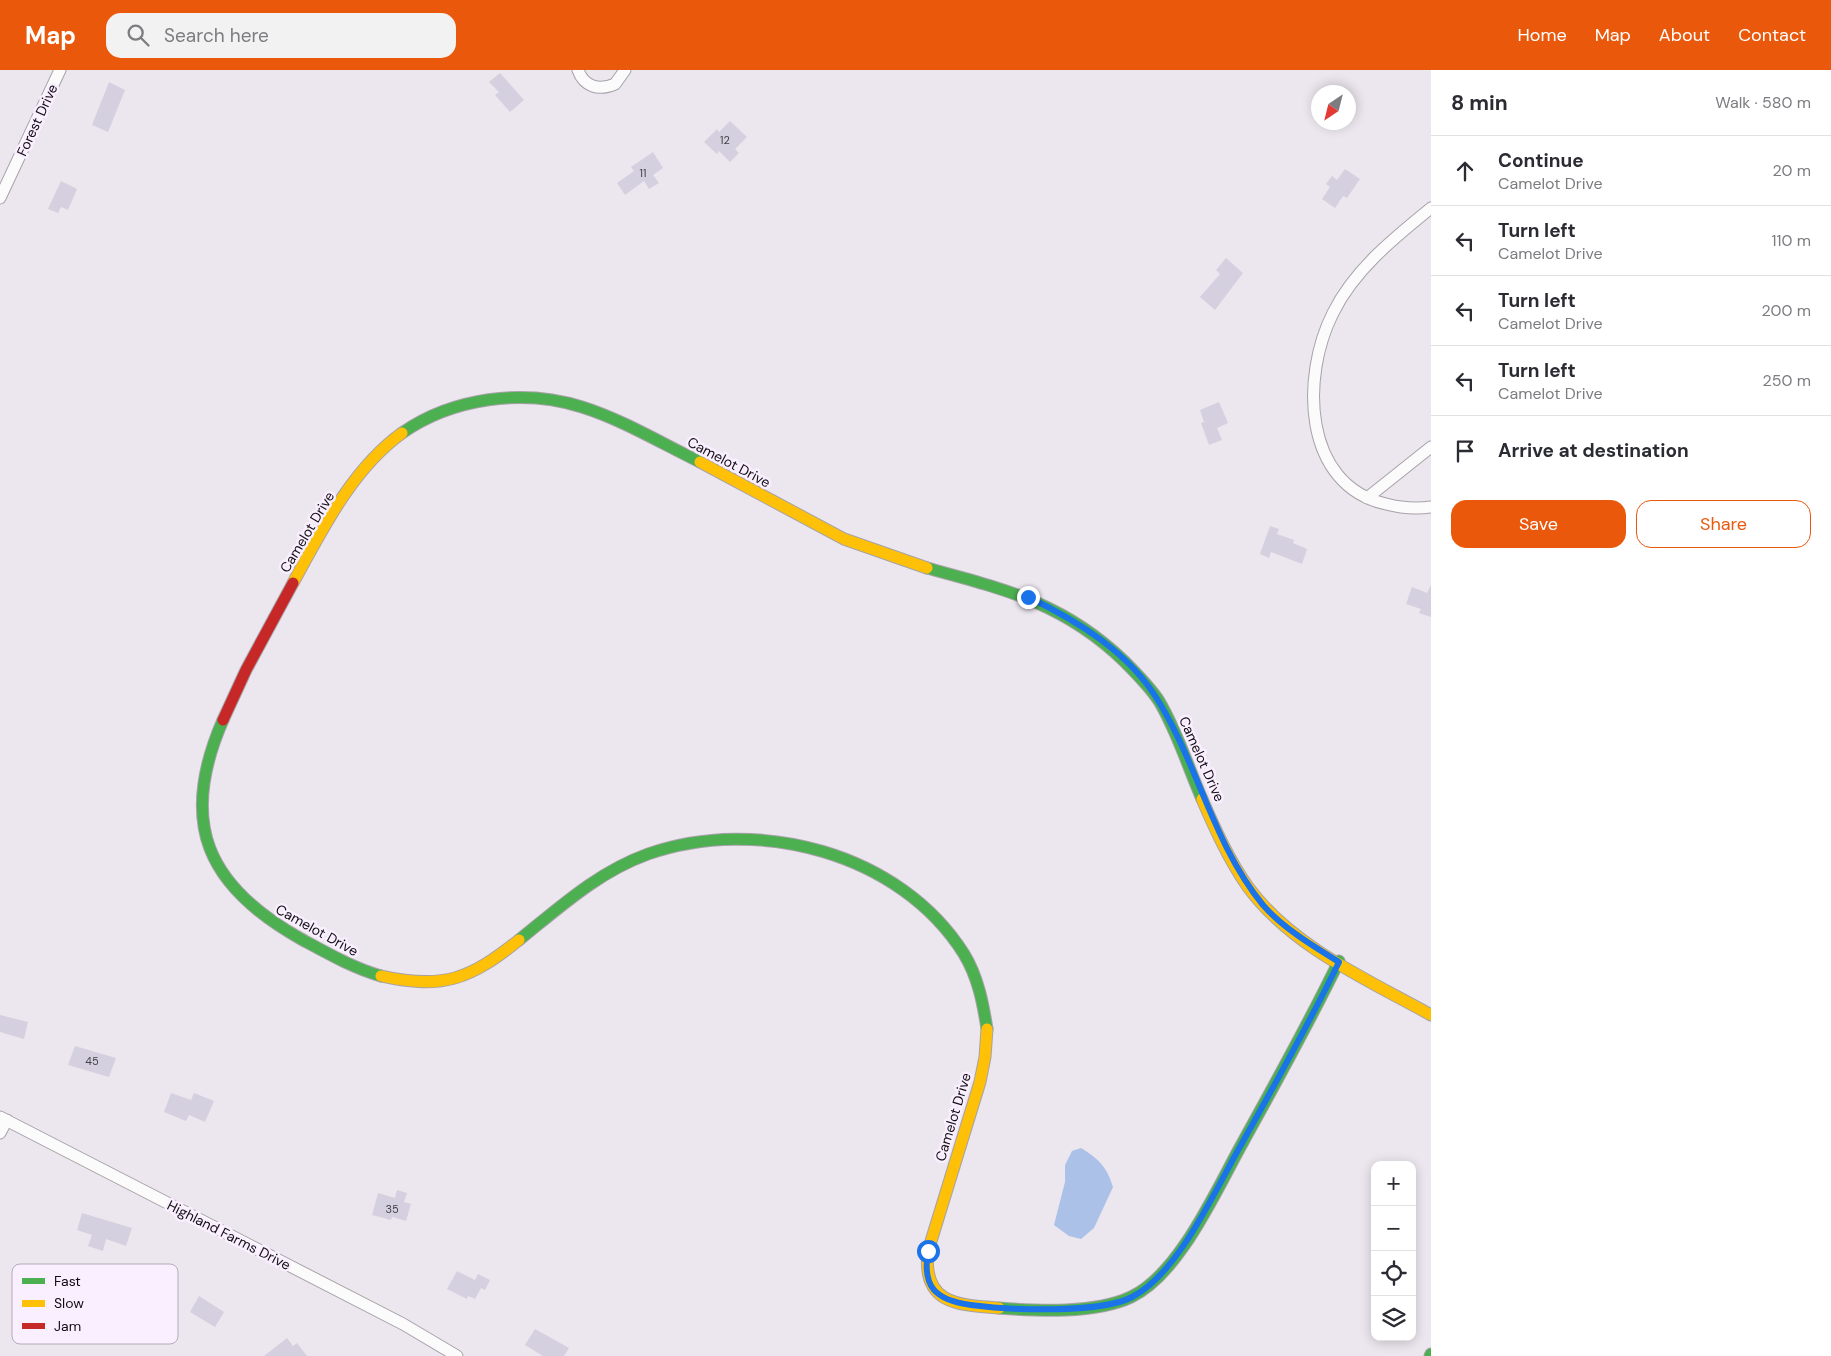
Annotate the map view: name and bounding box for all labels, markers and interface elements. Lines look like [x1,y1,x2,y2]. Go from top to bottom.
search box [106,13,456,58]
text: Map [25,20,76,51]
icon: search [124,21,152,49]
text: Search here [164,23,269,48]
text: Home [1517,23,1567,47]
text: Map [1595,23,1631,47]
text: About [1659,23,1710,47]
text: Contact [1738,23,1806,47]
street label: Forest Drive [12,81,62,159]
north arrow [1311,85,1356,130]
text: 8 min [1451,89,1508,117]
text: Walk · 580 m [1715,92,1811,113]
house number: 12 [720,133,730,147]
text: Continue [1498,148,1584,173]
icon: ahead [1451,157,1479,185]
text: 20 m [1772,160,1811,181]
house number: 11 [640,166,646,180]
text: Camelot Drive [1498,173,1603,194]
text: Turn left [1498,218,1576,243]
icon: left [1451,227,1479,255]
text: 110 m [1772,230,1811,251]
text: Camelot Drive [1498,243,1603,264]
text: Turn left [1498,288,1576,313]
icon: left [1451,297,1479,325]
text: 200 m [1762,300,1811,321]
text: Camelot Drive [1498,313,1603,334]
text: Turn left [1498,358,1576,383]
icon: left [1451,367,1479,395]
text: 250 m [1763,370,1811,391]
text: Camelot Drive [1498,383,1603,404]
street label: Camelot Drive [684,433,774,491]
icon: arrive [1451,437,1479,465]
text: Arrive at destination [1498,438,1689,463]
street label: Camelot Drive [276,488,338,576]
button: Save [1451,500,1626,548]
button: Share [1636,500,1811,548]
route end [1017,586,1040,609]
street label: Camelot Drive [1175,714,1229,805]
street label: Camelot Drive [273,900,361,960]
house number: 45 [85,1054,99,1068]
street label: Camelot Drive [931,1071,975,1163]
map controls [1371,1161,1416,1341]
button: + [1371,1161,1416,1206]
street label: Highland Farms Drive [164,1196,294,1274]
house number: 35 [385,1202,399,1216]
button: − [1371,1206,1416,1251]
route start [917,1240,940,1263]
button: locate [1371,1251,1416,1296]
legend [12,1264,178,1344]
text: Fast [54,1272,81,1290]
text: Slow [54,1294,84,1312]
button: layers [1371,1296,1416,1341]
text: Jam [54,1317,81,1335]

